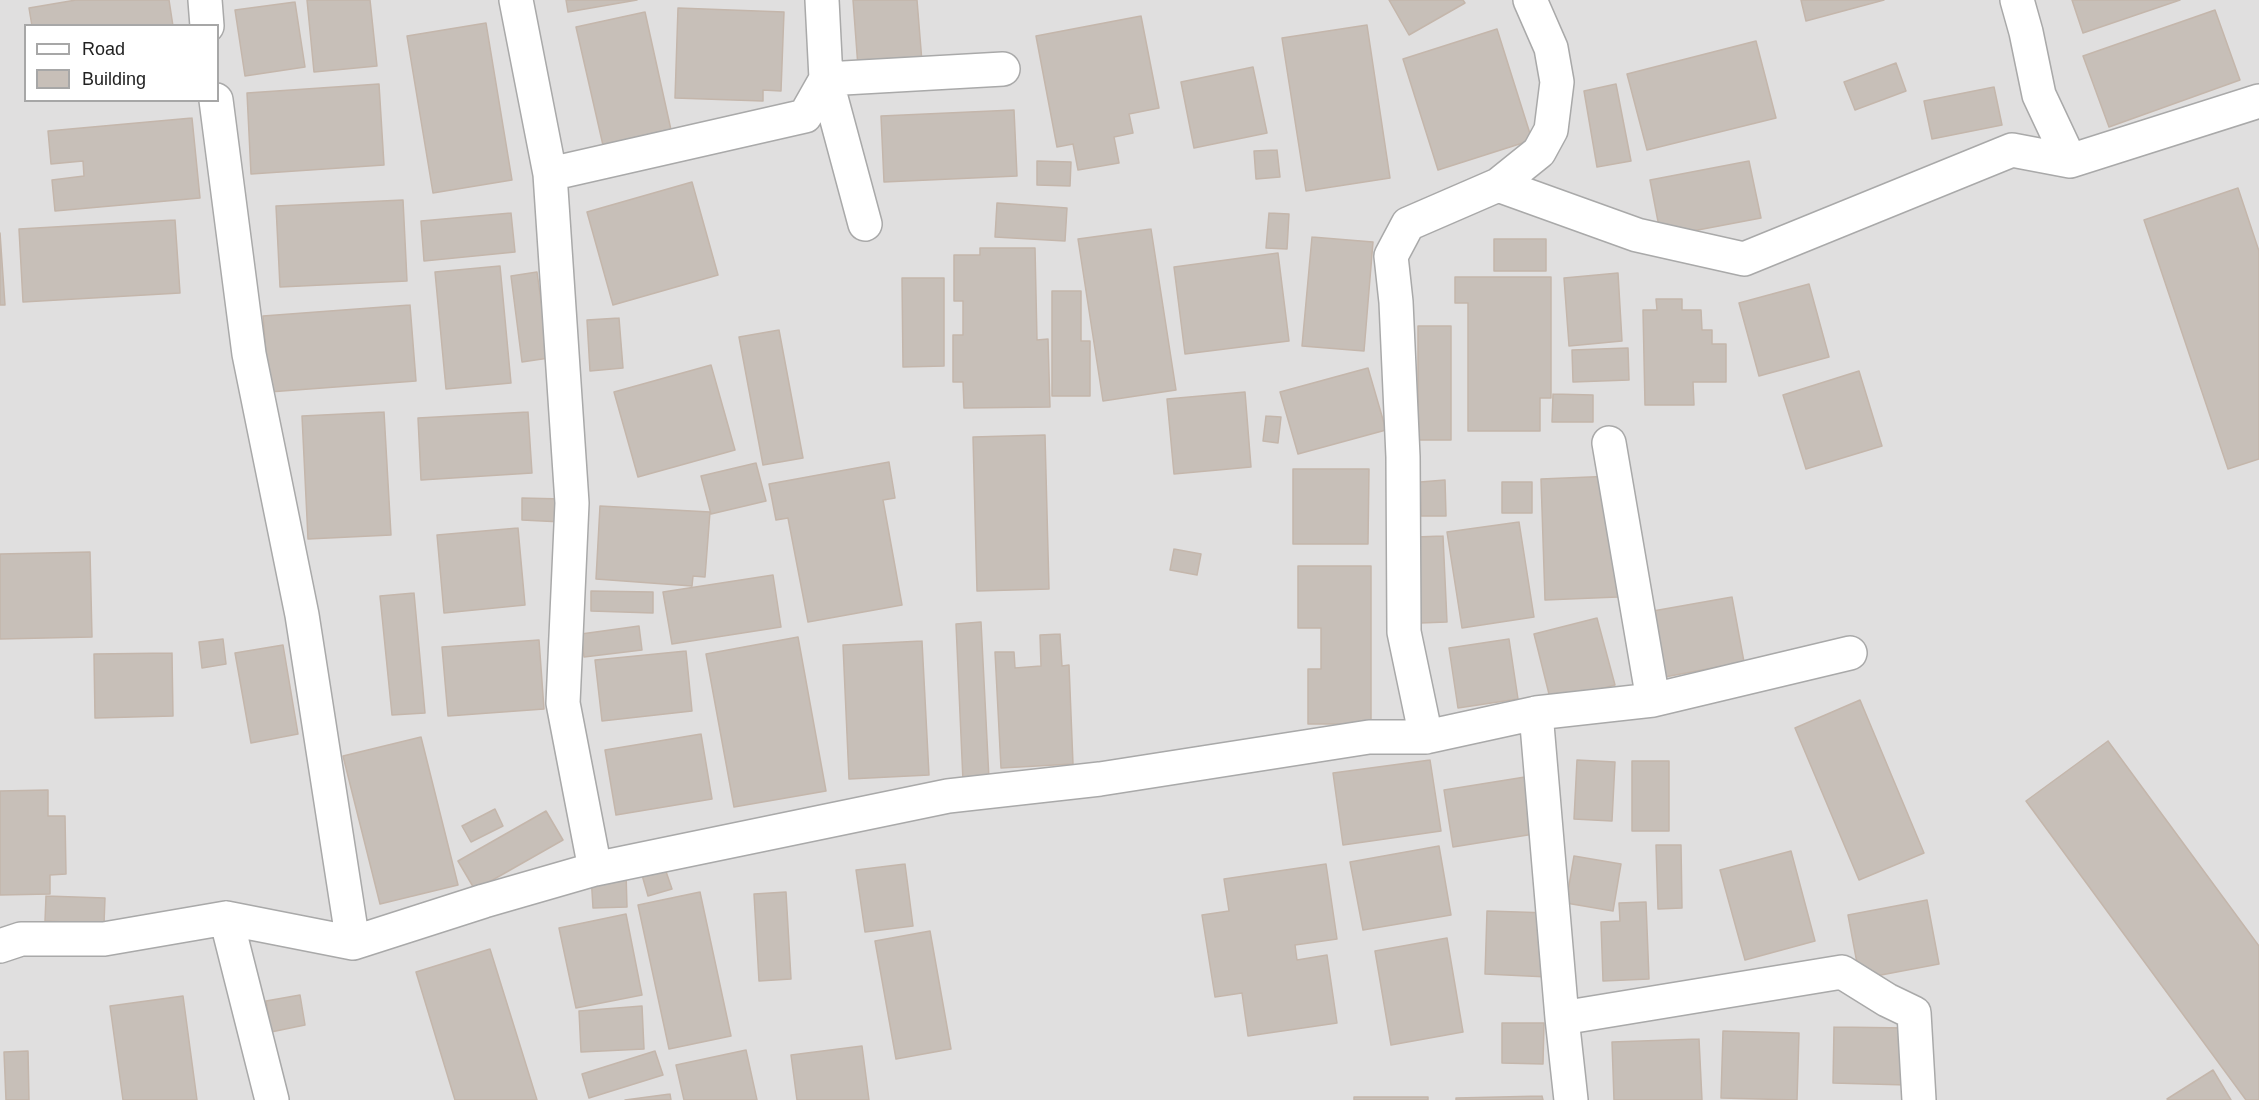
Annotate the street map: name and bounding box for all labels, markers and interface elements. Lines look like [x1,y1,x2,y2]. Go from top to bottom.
legend [24,24,219,102]
text: Road [82,39,125,59]
text: Building [82,69,146,89]

